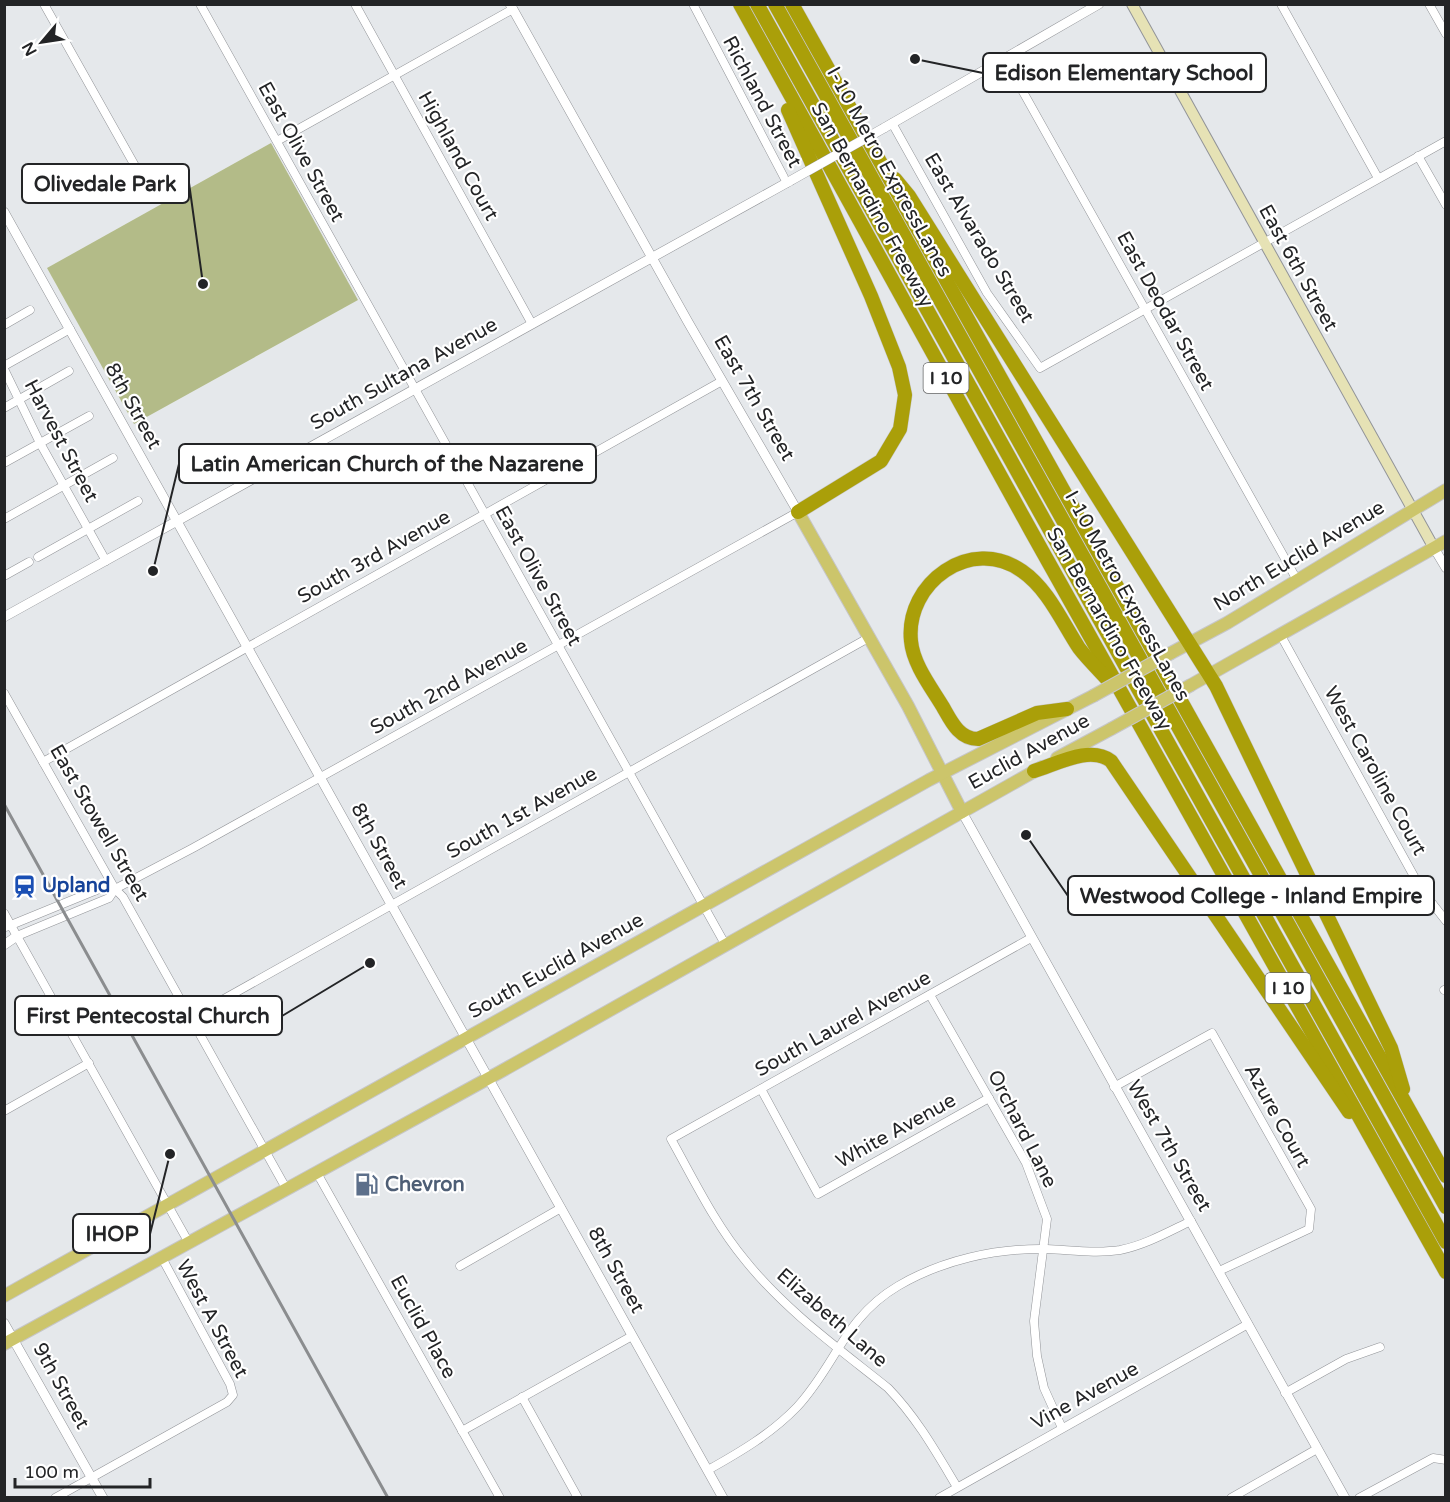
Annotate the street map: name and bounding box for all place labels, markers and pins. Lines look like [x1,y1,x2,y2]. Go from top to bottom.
callout: Edison Elementary School [983,53,1266,92]
callout: Olivedale Park [22,164,189,203]
callout: Latin American Church of the Nazarene [179,444,596,483]
station icon: Upland [11,873,37,899]
place label: Upland [42,874,110,898]
callout: Westwood College - Inland Empire [1068,876,1434,915]
callout: First Pentecostal Church [15,996,282,1035]
fuel station icon: Chevron [354,1172,380,1198]
place label: Chevron [385,1173,465,1197]
callout: IHOP [73,1214,150,1253]

